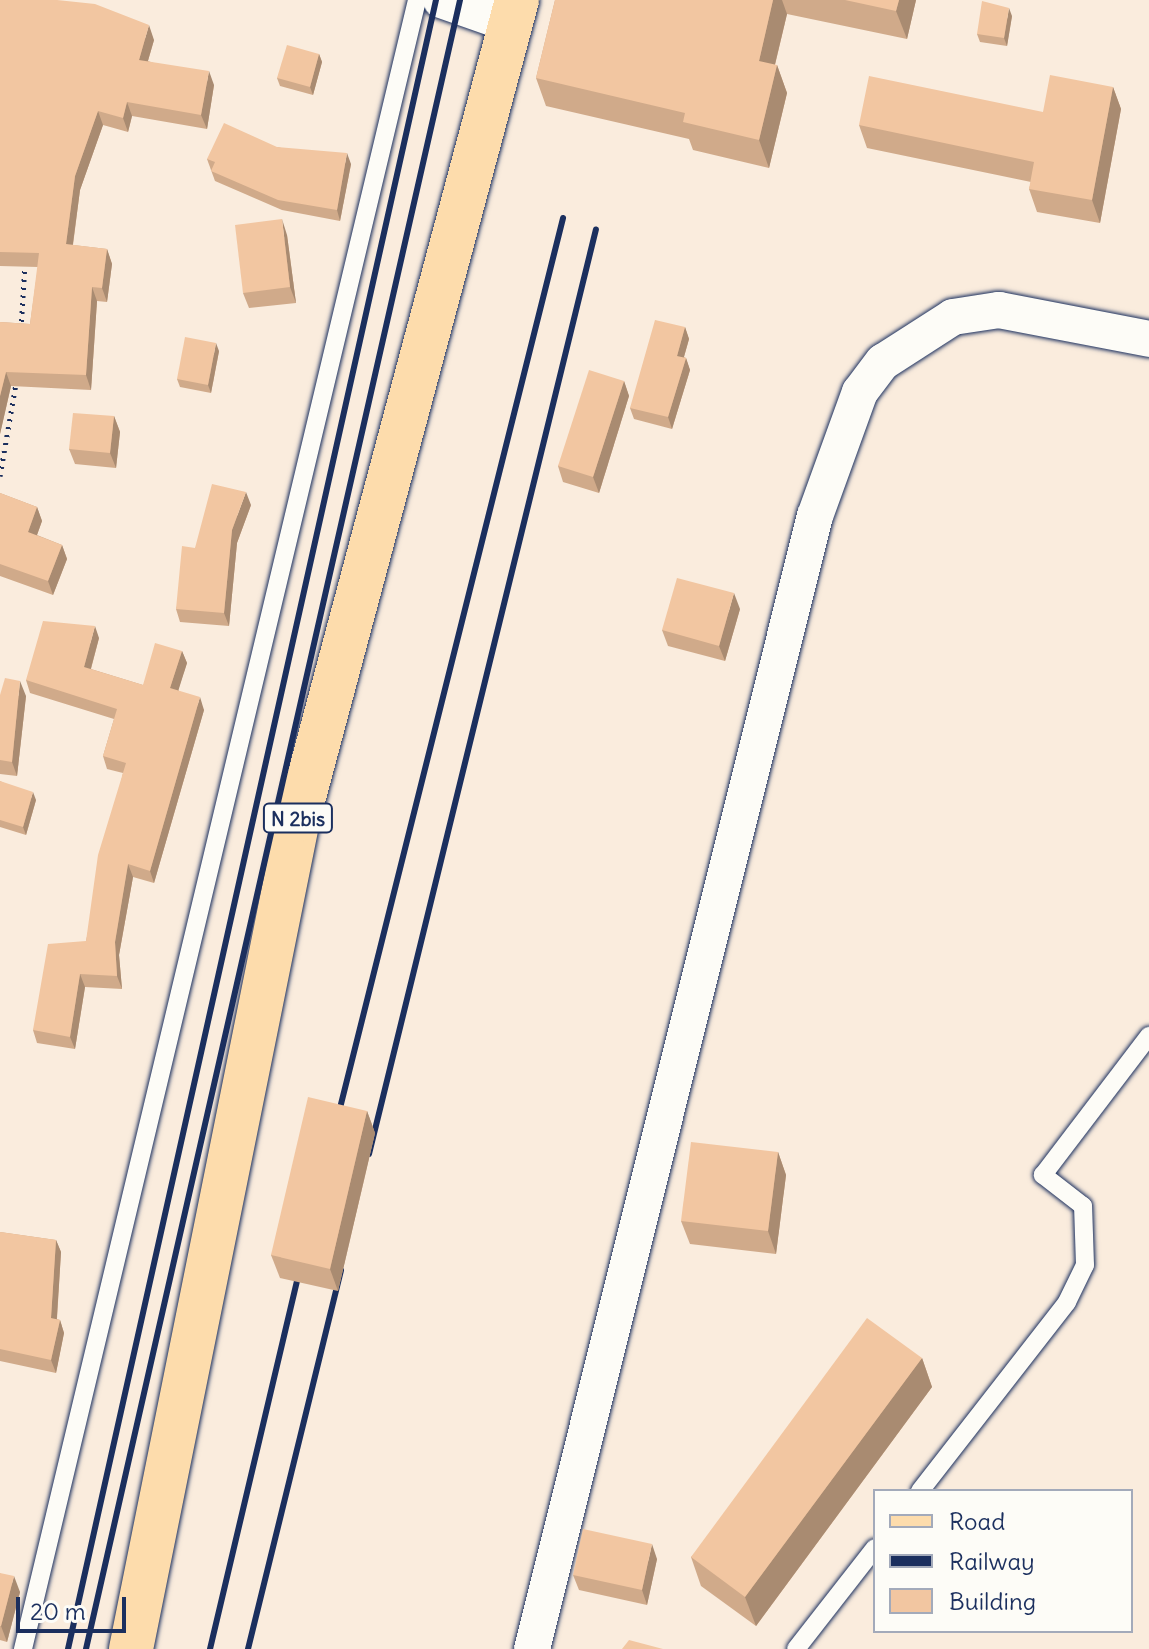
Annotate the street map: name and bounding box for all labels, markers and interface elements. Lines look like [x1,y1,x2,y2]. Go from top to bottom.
road number: N 2bis [262,802,334,834]
legend [873,1489,1133,1633]
text: Road [949,1506,1005,1536]
text: Railway [949,1546,1035,1576]
scale bar [20,1581,130,1631]
text: Building [949,1586,1036,1616]
text: 20 m [30,1596,86,1626]

